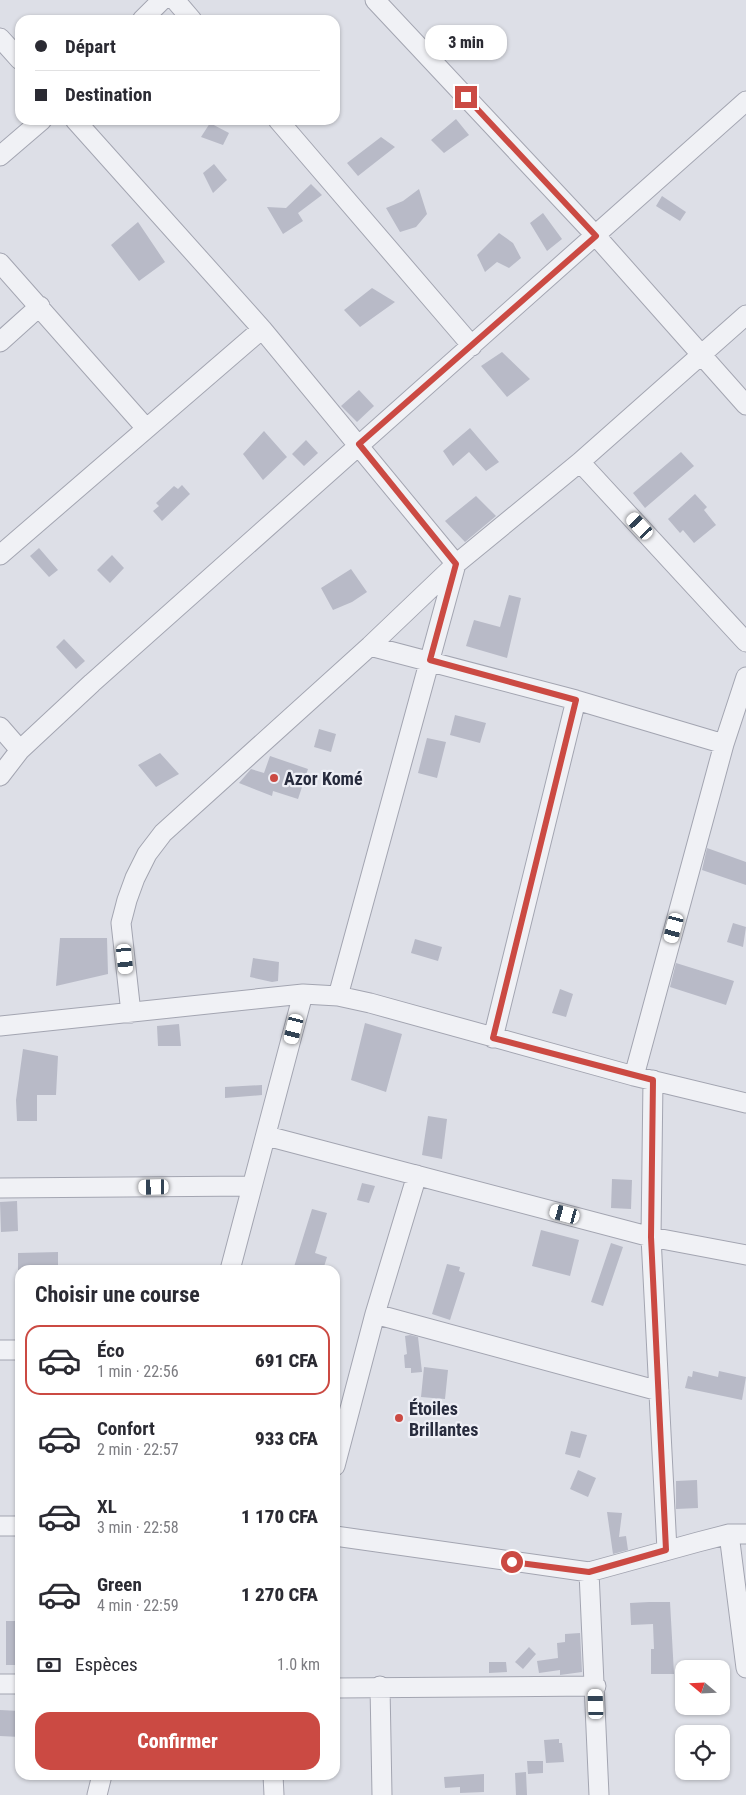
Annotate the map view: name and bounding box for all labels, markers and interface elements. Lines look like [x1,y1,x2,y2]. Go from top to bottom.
callout: 3 min [425,24,507,59]
text: 3 min [448,33,484,52]
text: Départ [65,35,116,58]
text: Destination [65,83,152,106]
route end [455,86,477,108]
car [624,510,655,542]
place label: Azor Komé [284,768,363,789]
marker: Azor Komé [268,772,280,784]
car [662,912,685,944]
car [115,943,134,975]
car [283,1013,304,1045]
car [138,1179,169,1195]
car [548,1203,581,1225]
text: Choisir une course [35,1282,200,1307]
icon: car [37,1338,82,1383]
text: Éco [97,1339,124,1362]
text: 691 CFA [255,1349,318,1372]
text: 1 min · 22:56 [97,1362,179,1381]
place label: Étoiles Brillantes [409,1398,478,1440]
marker: Étoiles Brillantes [393,1412,405,1424]
icon: car [37,1416,82,1461]
text: Confort [97,1417,155,1440]
text: 933 CFA [255,1427,318,1450]
text: 2 min · 22:57 [97,1440,179,1459]
icon: car [37,1494,82,1539]
text: XL [97,1495,117,1518]
text: 1 170 CFA [241,1505,318,1528]
text: 3 min · 22:58 [97,1518,179,1537]
route start [501,1551,523,1573]
icon: car [37,1572,82,1617]
text: Green [97,1573,142,1596]
text: 1 270 CFA [241,1583,318,1606]
text: 4 min · 22:59 [97,1596,179,1615]
icon: cash [35,1651,63,1679]
text: Espèces [75,1653,138,1676]
text: 1.0 km [277,1655,320,1674]
north arrow [675,1660,730,1715]
map controls [675,1660,730,1780]
car [587,1689,604,1719]
button: Confirmer [35,1712,320,1770]
button: locate [675,1725,730,1780]

